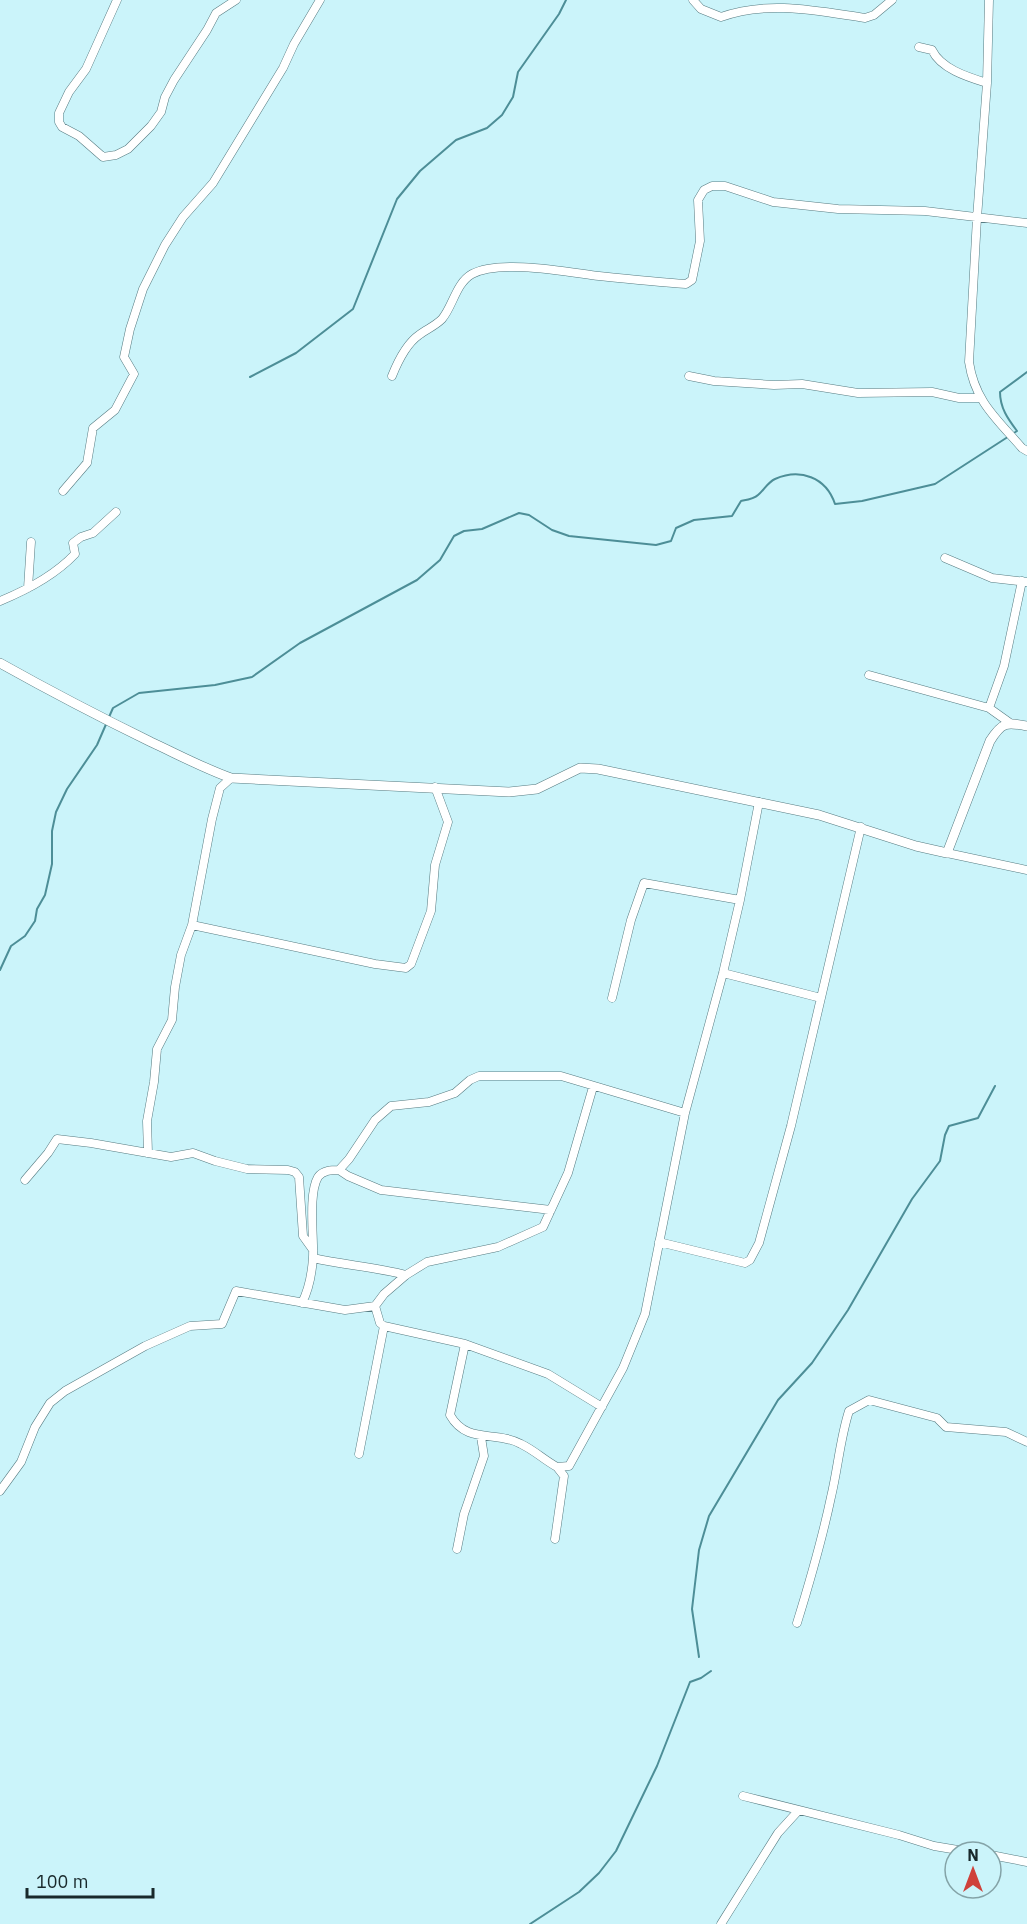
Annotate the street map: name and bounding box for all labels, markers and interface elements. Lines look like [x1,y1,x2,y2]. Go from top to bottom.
north arrow [943,1840,1003,1900]
text: N [967,1845,979,1865]
scale bar [27,1861,153,1899]
text: 100 m [36,1870,88,1893]

